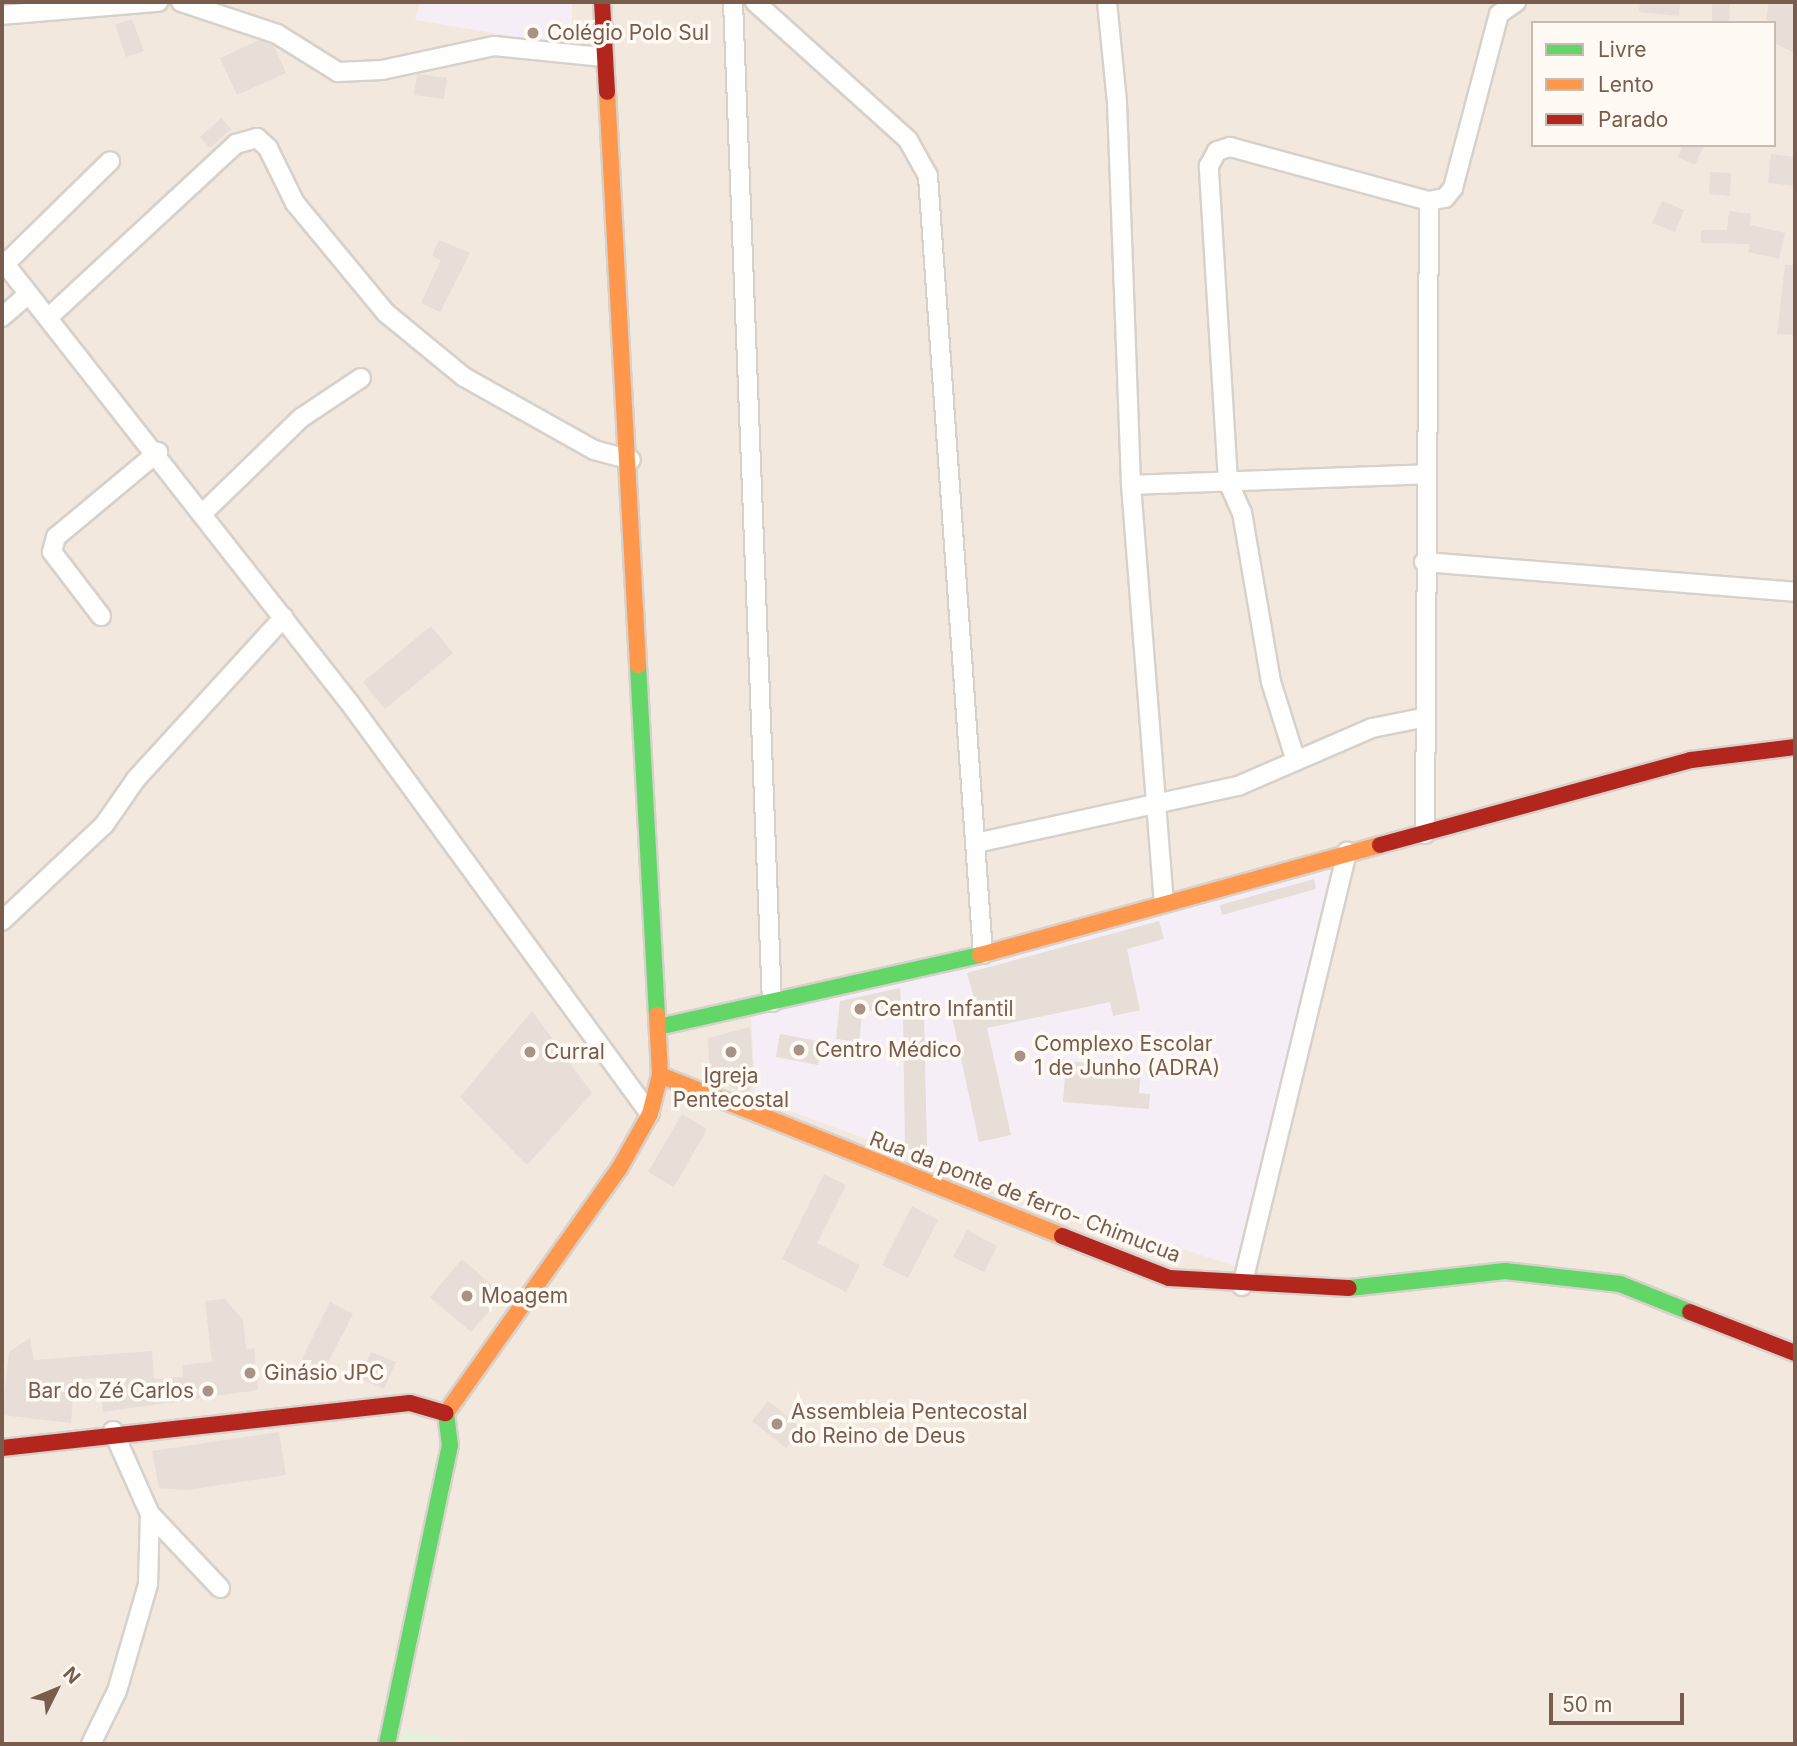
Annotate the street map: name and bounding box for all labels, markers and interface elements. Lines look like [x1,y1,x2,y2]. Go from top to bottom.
place label: Colégio Polo Sul [547,20,709,46]
legend [1531,21,1776,147]
marker: Colégio Polo Sul [525,25,541,41]
text: Livre [1598,37,1647,62]
text: Lento [1598,72,1654,97]
text: Parado [1598,107,1668,132]
place label: Centro Infantil [874,996,1014,1022]
marker: Centro Infantil [852,1001,868,1017]
place label: Complexo Escolar 1 de Junho (ADRA) [1034,1031,1220,1081]
place label: Centro Médico [815,1037,962,1063]
place label: Curral [544,1039,605,1065]
marker: Centro Médico [789,1040,809,1060]
marker: Curral [522,1044,538,1060]
marker: Igreja Pentecostal [723,1044,739,1060]
marker: Complexo Escolar 1 de Junho (ADRA) [1012,1048,1028,1064]
place label: Igreja Pentecostal [673,1063,789,1113]
street label: Rua da ponte de ferro- Chimucua [866,1126,1184,1268]
place label: Moagem [481,1283,568,1309]
marker: Moagem [459,1288,475,1304]
place label: Ginásio JPC [264,1360,384,1386]
marker: Ginásio JPC [242,1365,258,1381]
place label: Bar do Zé Carlos [28,1378,194,1404]
marker: Bar do Zé Carlos [200,1383,216,1399]
place label: Assembleia Pentecostal do Reino de Deus [791,1399,1028,1449]
marker: Assembleia Pentecostal do Reino de Deus [769,1416,785,1432]
north arrow [21,1655,91,1725]
text: N [58,1662,85,1688]
scale bar [1552,1680,1687,1724]
text: 50 m [1562,1692,1612,1717]

